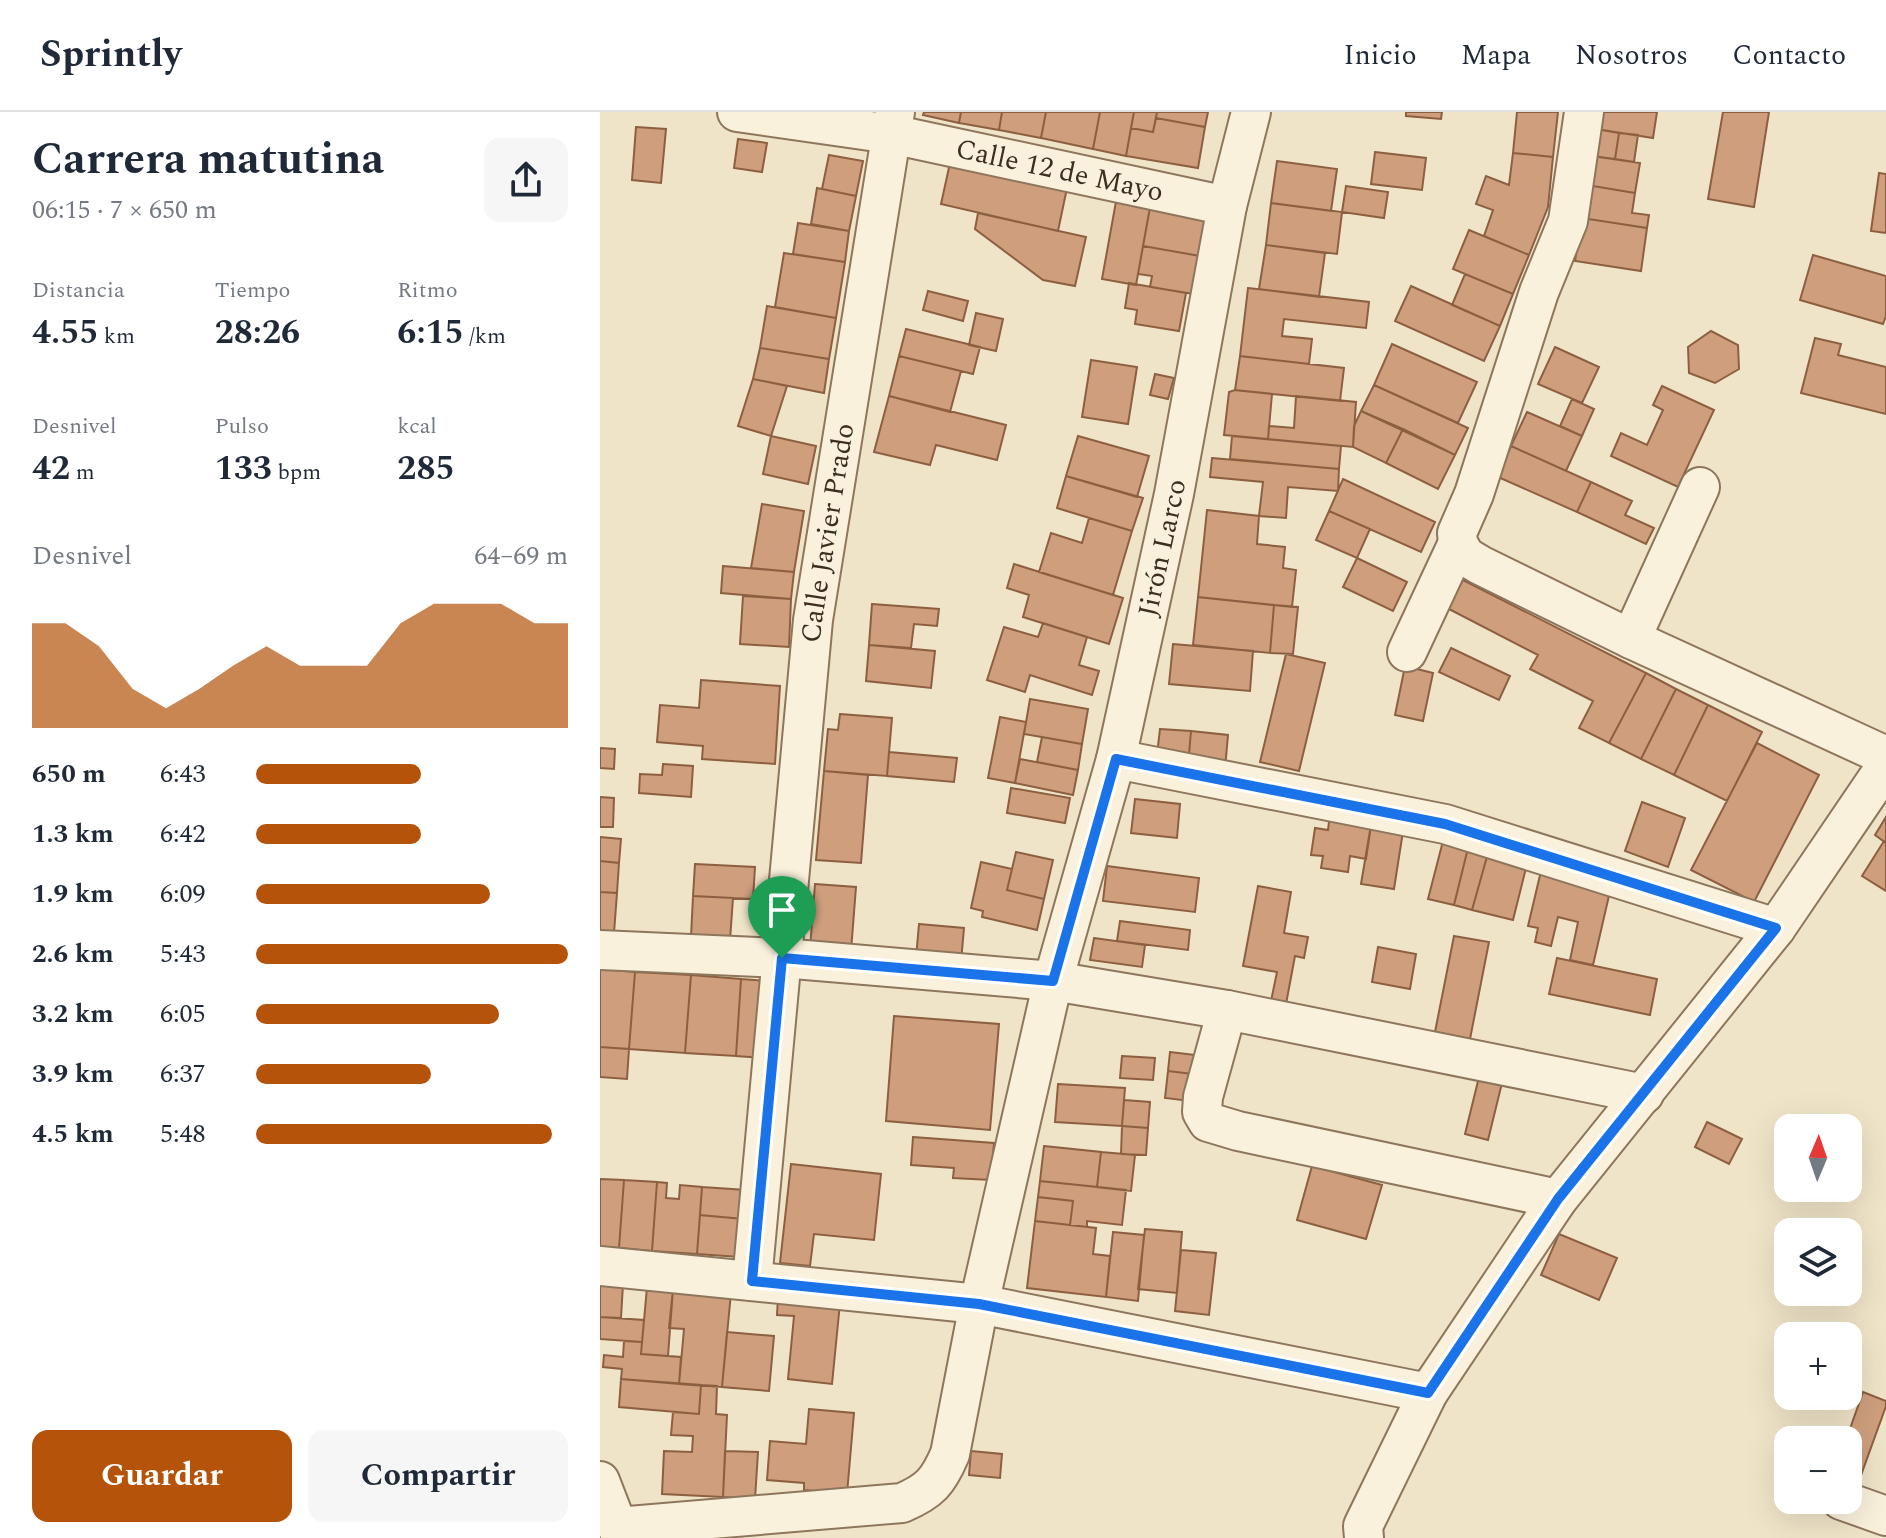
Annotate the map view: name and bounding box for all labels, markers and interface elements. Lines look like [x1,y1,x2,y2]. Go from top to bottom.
text: Sprintly [40,26,182,84]
text: Inicio [1344,34,1417,77]
text: Mapa [1461,34,1531,77]
text: Nosotros [1575,34,1688,77]
text: Contacto [1732,34,1846,77]
text: Carrera matutina [32,126,384,193]
street label: Calle 12 de Mayo [952,127,1167,213]
button: share [484,138,568,222]
text: 06:15 · 7 × 650 m [32,190,217,230]
text: Distancia [32,274,125,307]
text: Tiempo [215,274,290,307]
text: Ritmo [397,274,458,307]
text: 4.55 [32,307,98,359]
text: 28:26 [215,307,300,359]
text: 6:15 [397,307,464,359]
text: km [98,320,135,353]
text: /km [464,320,506,353]
text: Desnivel [32,410,116,443]
text: Pulso [215,410,269,443]
text: kcal [397,410,437,443]
street label: Calle Javier Prado [789,420,866,645]
text: 42 [32,443,70,495]
text: 133 [215,443,272,495]
text: 285 [397,443,455,495]
text: m [70,456,95,489]
text: bpm [272,456,321,489]
street label: Jirón Larco [1126,476,1198,621]
text: Desnivel [32,536,132,576]
text: 64–69 m [474,536,568,576]
text: 650 m [32,754,106,794]
text: 6:43 [160,754,206,794]
text: 1.3 km [32,814,114,854]
text: 6:42 [160,814,206,854]
text: 1.9 km [32,874,114,914]
text: 6:09 [160,874,206,914]
pin [748,876,816,958]
icon: arrive [760,888,804,932]
text: 2.6 km [32,934,114,974]
text: 5:43 [160,934,206,974]
text: 3.2 km [32,994,114,1034]
text: 6:05 [160,994,206,1034]
text: 3.9 km [32,1054,114,1094]
text: 6:37 [160,1054,206,1094]
text: 4.5 km [32,1114,114,1154]
text: 5:48 [160,1114,206,1154]
north arrow [1774,1114,1862,1202]
map controls [1774,1114,1862,1514]
button: layers [1774,1218,1862,1306]
button: + [1774,1322,1862,1410]
button: − [1774,1426,1862,1514]
button: Guardar [32,1430,292,1522]
button: Compartir [308,1430,568,1522]

